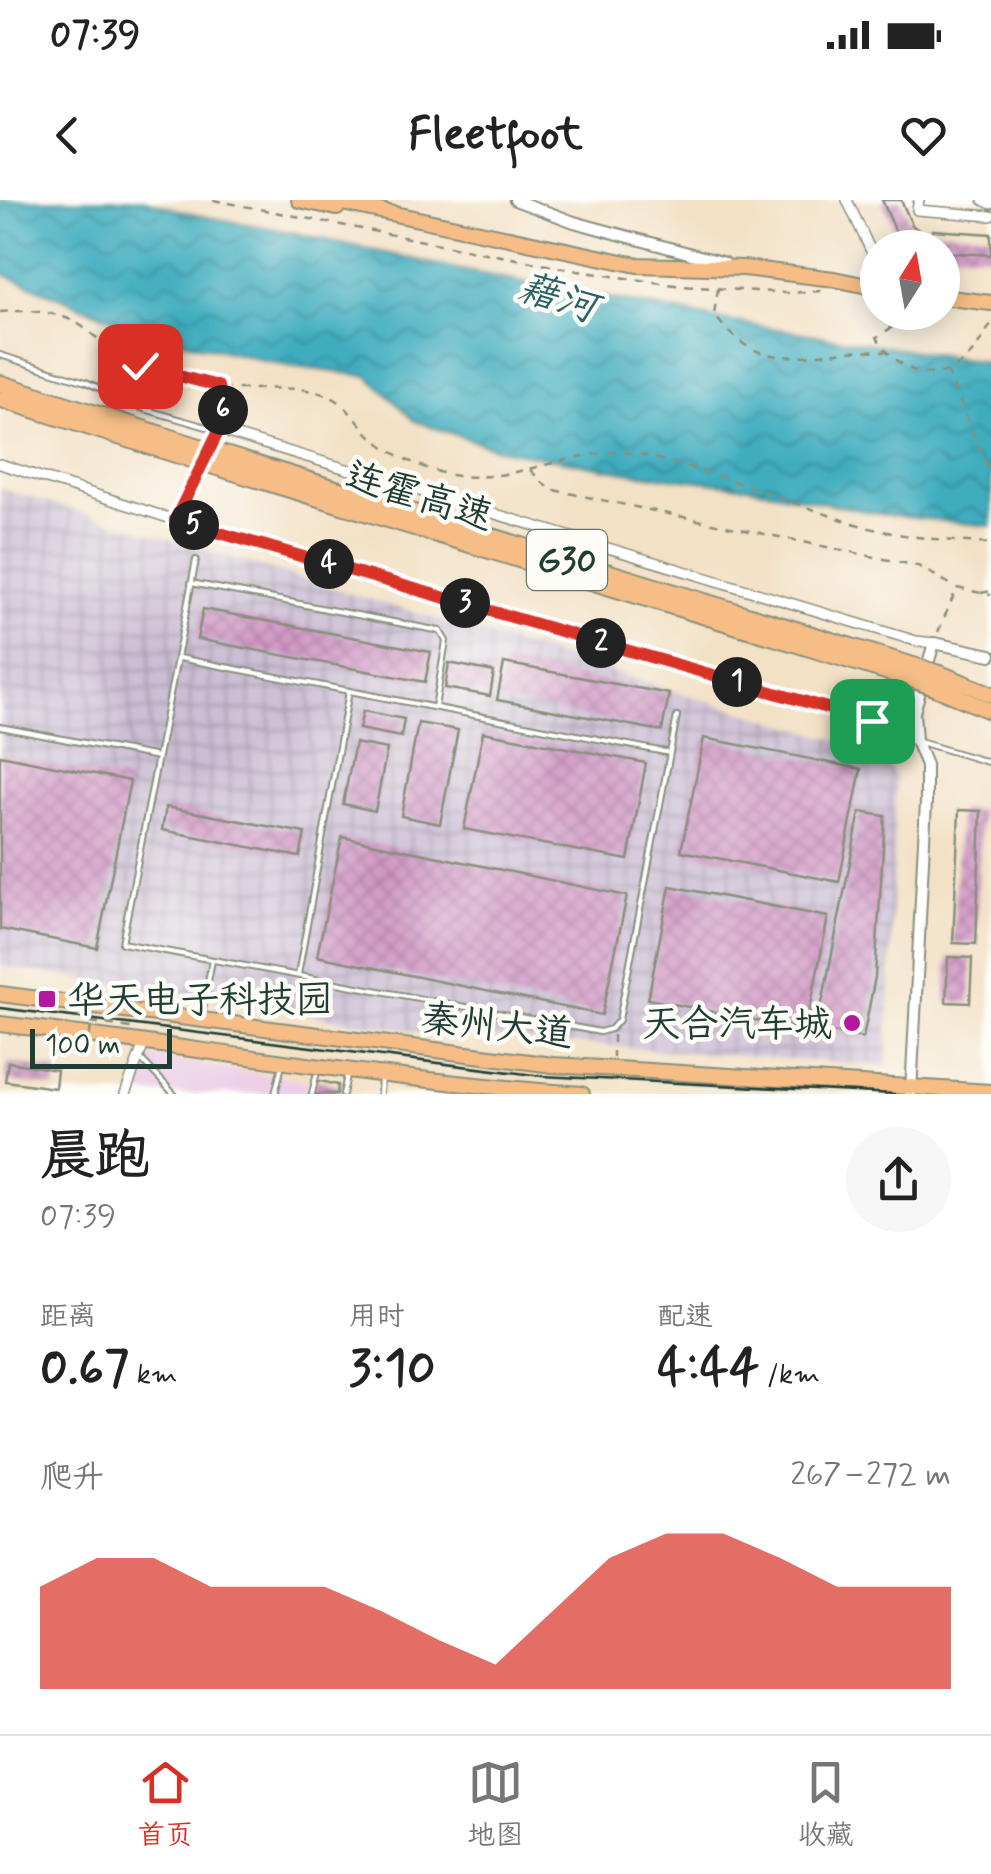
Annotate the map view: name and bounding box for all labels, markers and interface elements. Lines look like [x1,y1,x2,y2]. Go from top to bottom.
text: 07:39 [50,11,140,60]
text: Fleetfoot [408,106,583,165]
icon: back [40,108,95,163]
icon: heart [896,108,951,163]
north arrow [860,230,960,330]
map controls [860,230,960,330]
water label: 藉河 [511,262,609,338]
pin [98,324,183,409]
icon: check [113,339,168,394]
pin: 6 [198,385,248,435]
text: 6 [216,391,230,428]
street label: 连霍高速 [339,452,499,543]
pin: 5 [169,500,219,550]
text: 5 [186,506,202,543]
road number: G30 [527,530,607,590]
pin: 4 [304,539,354,589]
text: 4 [321,545,337,582]
pin: 3 [440,578,490,628]
text: 3 [459,584,471,621]
pin: 2 [576,618,626,668]
text: 2 [594,624,608,661]
pin: 1 [712,657,762,707]
text: 1 [731,663,743,700]
pin [830,679,915,764]
icon: arrive [845,694,900,749]
place label: 华天电子科技园 [67,977,333,1026]
marker: 华天电子科技园 [36,988,58,1010]
street label: 秦州大道 [419,995,575,1060]
place label: 天合汽车城 [642,1001,832,1050]
marker: 天合汽车城 [841,1012,863,1034]
scale bar [30,1024,172,1068]
text: 100 m [45,1028,120,1065]
text: 晨跑 [40,1122,150,1194]
button: share [846,1127,951,1232]
text: 07:39 [40,1196,116,1238]
text: 距离 [40,1299,96,1336]
text: 用时 [349,1299,405,1336]
text: 配速 [657,1299,713,1336]
text: 0.67 [40,1336,129,1402]
text: 3:10 [349,1336,436,1402]
text: 4:44 [657,1336,759,1402]
text: km [129,1357,178,1394]
text: /km [759,1357,820,1394]
text: 267–272 m [790,1454,951,1496]
text: 爬升 [40,1457,104,1499]
tab: 首页 [137,1755,193,1855]
tab: 地图 [467,1755,524,1855]
tab: 收藏 [798,1755,854,1855]

